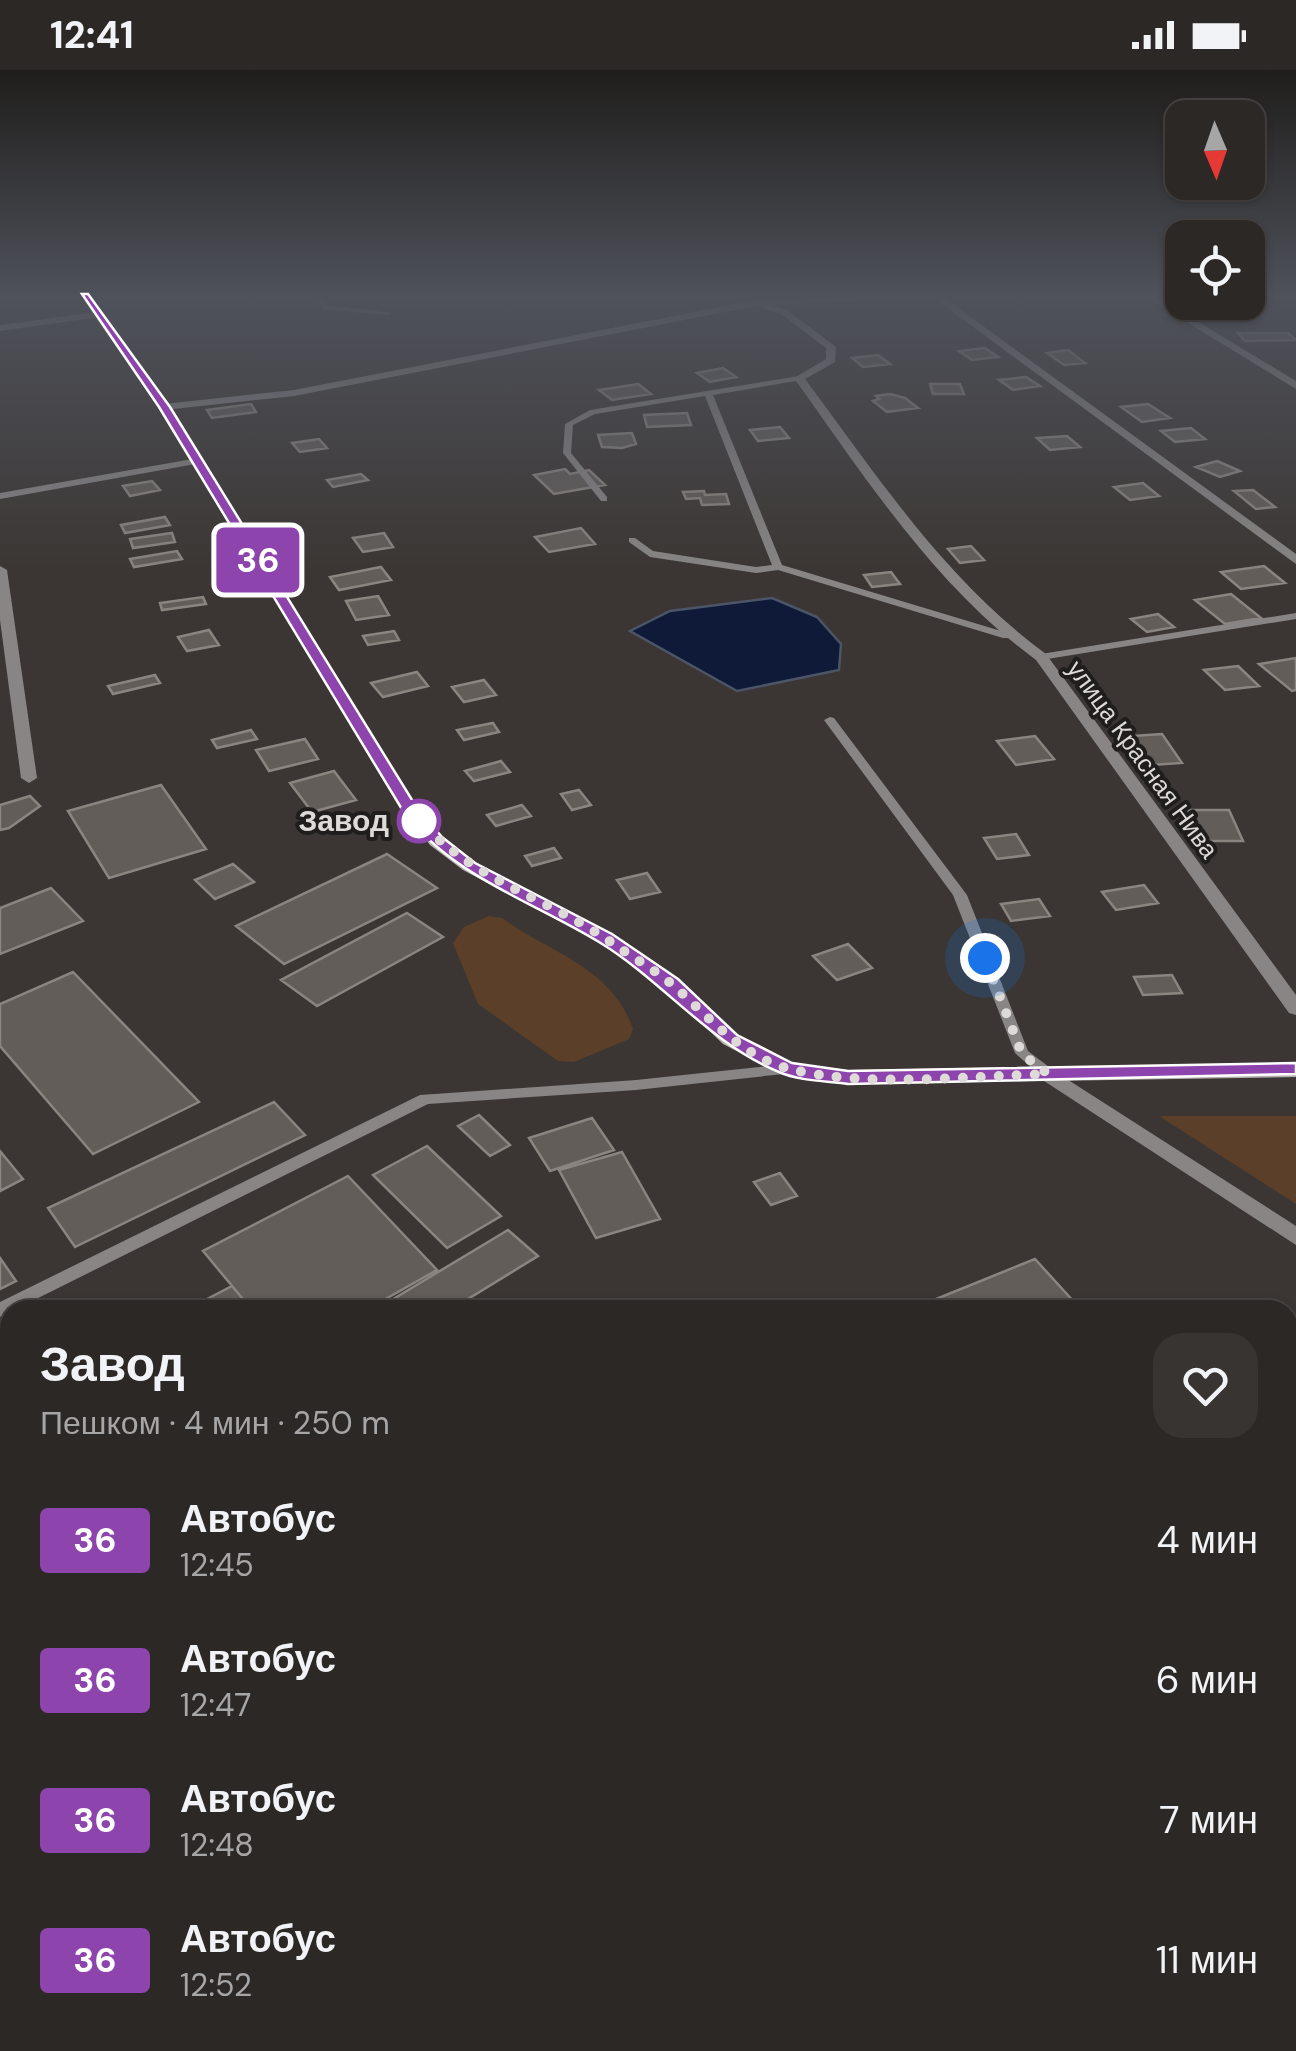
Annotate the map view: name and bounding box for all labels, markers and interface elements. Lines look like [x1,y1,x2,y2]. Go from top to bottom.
text: 12:41 [50,10,134,60]
north arrow [1165,100,1265,200]
map controls [1165,100,1265,320]
button: locate [1165,220,1265,320]
line badge: 36 [213,528,303,592]
text: 36 [236,537,280,583]
street label: улица Красная Нива [1060,654,1226,865]
marker: Завод [398,800,440,842]
place label: Завод [299,801,389,840]
your location [960,933,1010,983]
text: Завод [40,1333,185,1396]
button: heart [1153,1333,1258,1438]
text: Пешком · 4 мин · 250 m [40,1402,390,1444]
text: Автобус [180,1494,336,1544]
text: 4 мин [1156,1515,1258,1565]
text: 36 [73,1517,117,1563]
text: 12:45 [180,1544,254,1586]
text: Автобус [180,1634,336,1684]
text: 6 мин [1156,1655,1258,1705]
text: 36 [73,1657,117,1703]
text: 12:47 [180,1684,251,1726]
text: Автобус [180,1774,336,1824]
text: 7 мин [1159,1795,1258,1845]
text: 36 [73,1797,117,1843]
text: 12:48 [180,1824,254,1866]
text: Автобус [180,1914,336,1964]
text: 11 мин [1156,1935,1258,1985]
text: 36 [73,1937,117,1983]
text: 12:52 [180,1964,252,2006]

